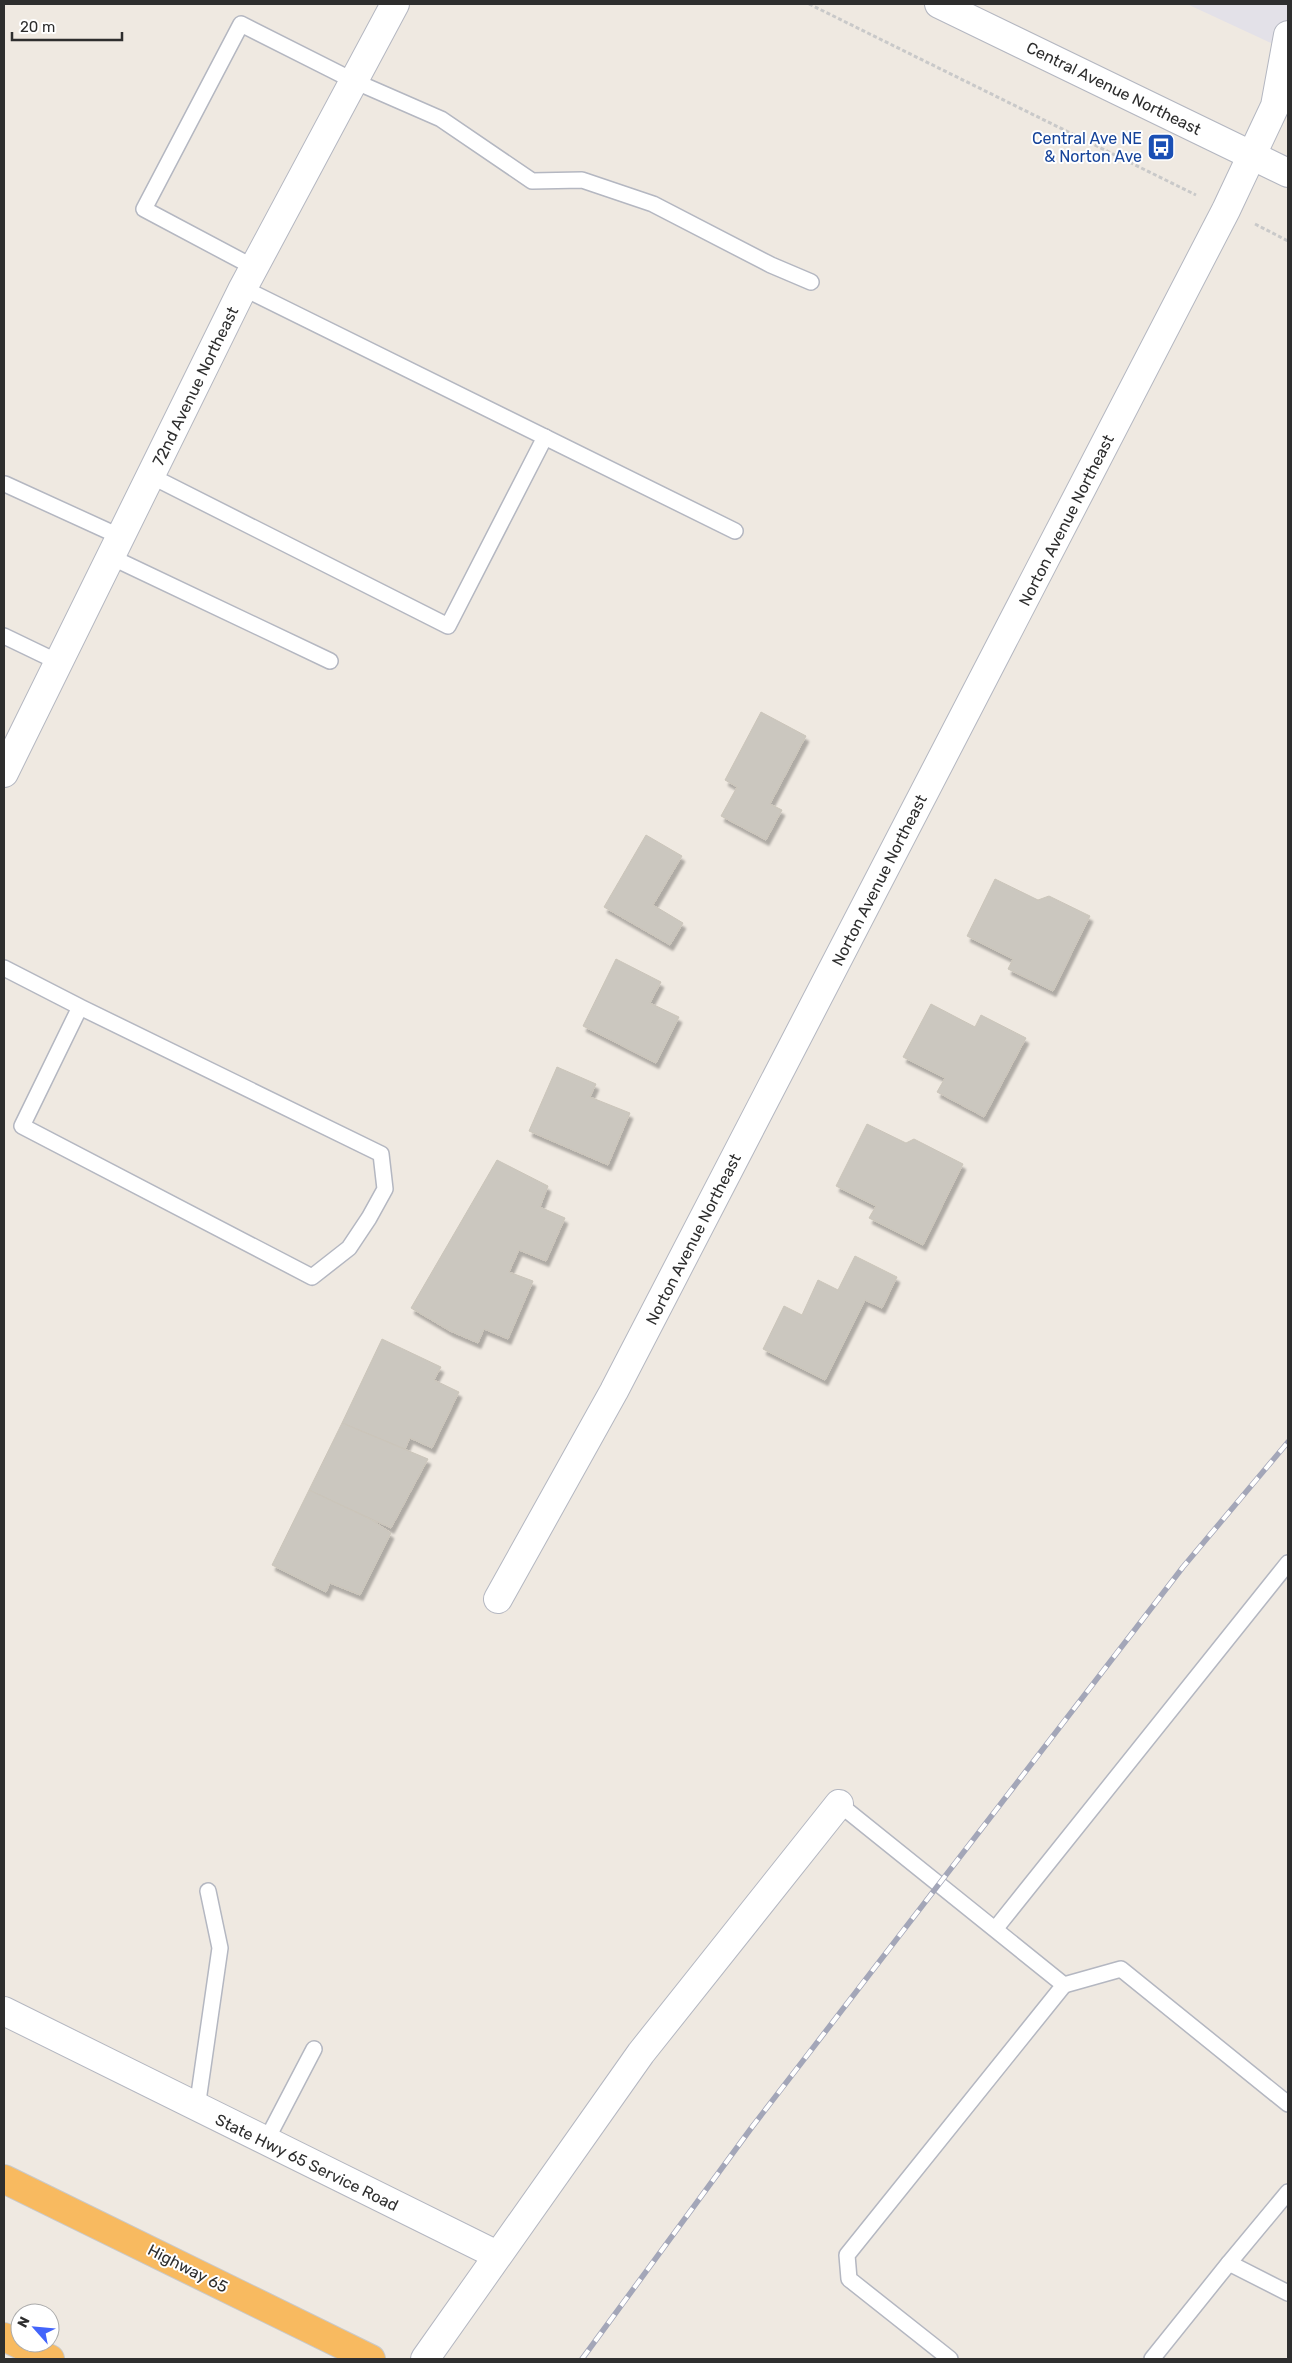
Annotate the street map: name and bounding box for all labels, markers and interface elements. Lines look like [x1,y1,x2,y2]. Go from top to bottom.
scale bar [12,10,122,42]
text: 20 m [20,18,55,36]
street label: Central Avenue Northeast [1023,38,1204,139]
place label: Central Ave NE & Norton Ave [1032,129,1142,166]
bus stop icon: Central Ave NE & Norton Ave [1146,132,1176,162]
street label: 72nd Avenue Northeast [149,303,242,469]
street label: Norton Avenue Northeast [1015,431,1118,609]
street label: Norton Avenue Northeast [828,791,931,969]
street label: Norton Avenue Northeast [642,1150,745,1328]
street label: State Hwy 65 Service Road [212,2110,401,2215]
street label: Highway 65 [145,2240,231,2297]
north arrow [10,2303,60,2353]
text: N [14,2314,34,2331]

